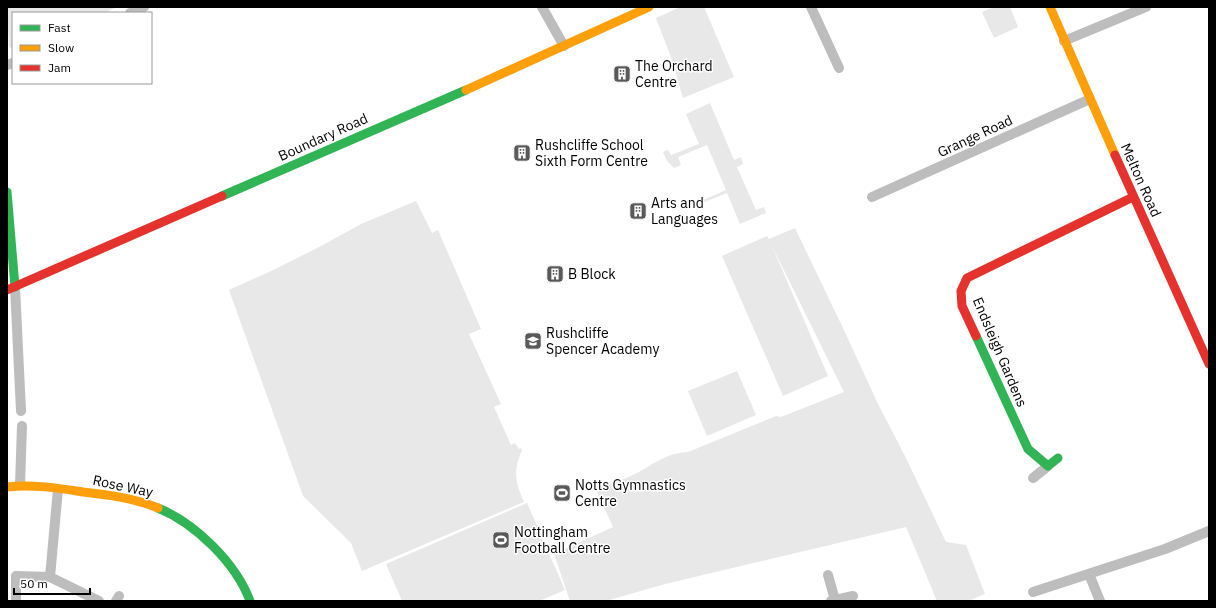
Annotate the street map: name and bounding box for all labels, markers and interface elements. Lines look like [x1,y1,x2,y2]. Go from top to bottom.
legend [12,12,152,84]
text: Fast [48,20,71,35]
text: Slow [48,40,74,55]
place label: The Orchard Centre [635,57,713,91]
text: Jam [48,60,71,75]
building icon: The Orchard Centre [612,64,632,84]
street label: Boundary Road [275,109,371,165]
street label: Grange Road [935,111,1015,161]
place label: Rushcliffe School Sixth Form Centre [535,136,648,170]
street label: Melton Road [1117,140,1165,220]
building icon: Rushcliffe School Sixth Form Centre [512,143,532,163]
place label: Arts and Languages [651,194,718,228]
building icon: Arts and Languages [628,201,648,221]
building icon: B Block [545,264,565,284]
place label: B Block [568,265,616,283]
street label: Endsleigh Gardens [969,294,1031,410]
place label: Rushcliffe Spencer Academy [546,324,659,358]
school or university icon: Rushcliffe Spencer Academy [523,331,543,351]
street label: Rose Way [91,471,155,501]
place label: Notts Gymnastics Centre [575,476,686,510]
sports icon: Notts Gymnastics Centre [552,483,572,503]
place label: Nottingham Football Centre [514,523,611,557]
sports icon: Nottingham Football Centre [491,530,511,550]
scale bar [14,570,90,596]
text: 50 m [20,576,48,591]

